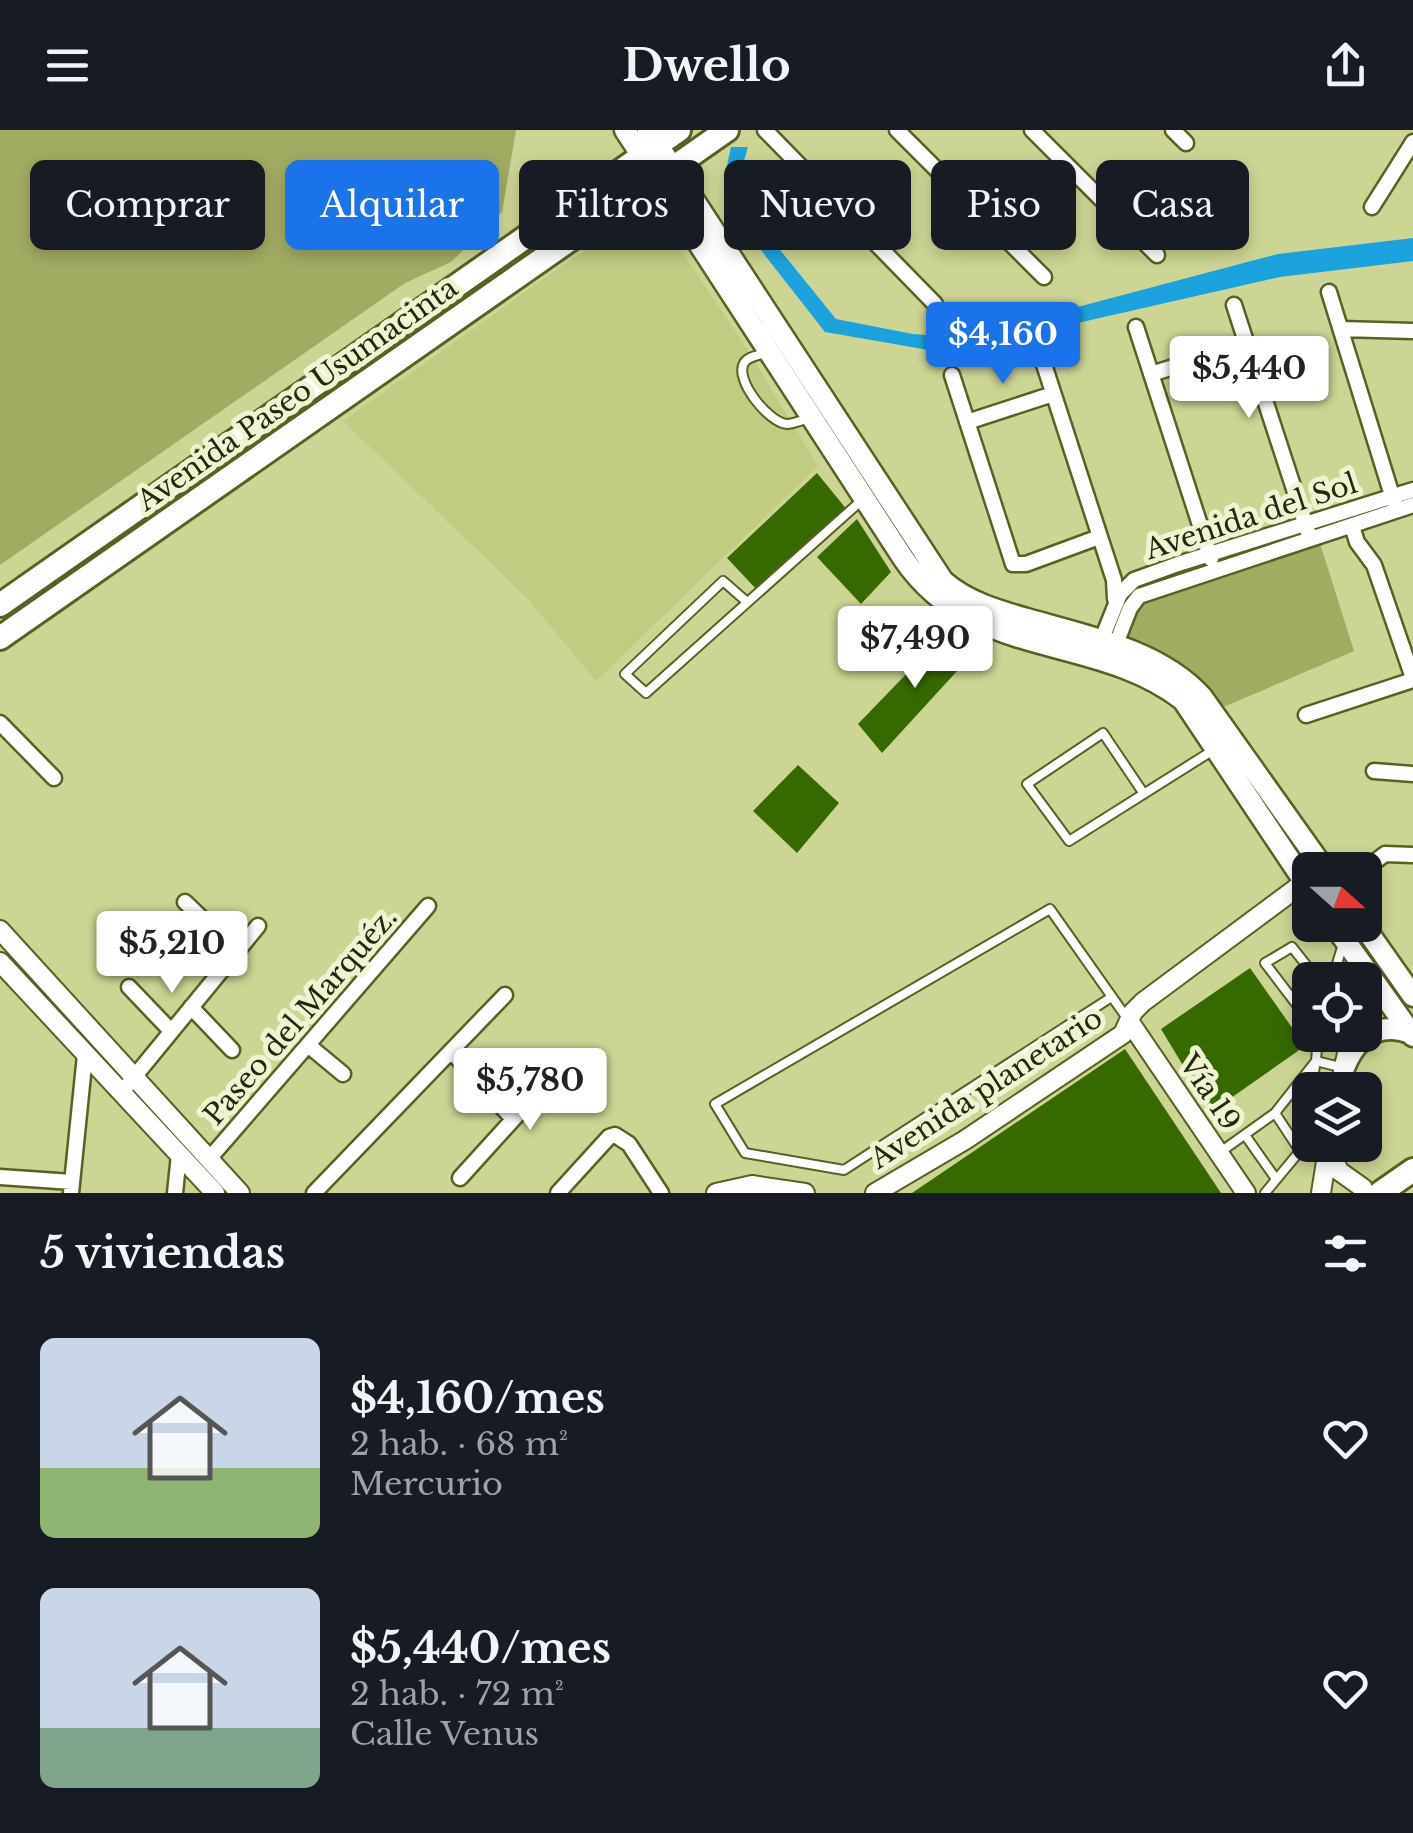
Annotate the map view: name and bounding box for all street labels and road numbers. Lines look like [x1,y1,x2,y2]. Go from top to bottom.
street label: Avenida Paseo Usumacinta [130,270,465,519]
street label: Avenida del Sol [1140,466,1362,568]
street label: Paseo del Marquéz. [196,900,404,1132]
street label: Avenida planetario [863,1000,1109,1177]
street label: Vía 19 [1171,1047,1248,1137]

